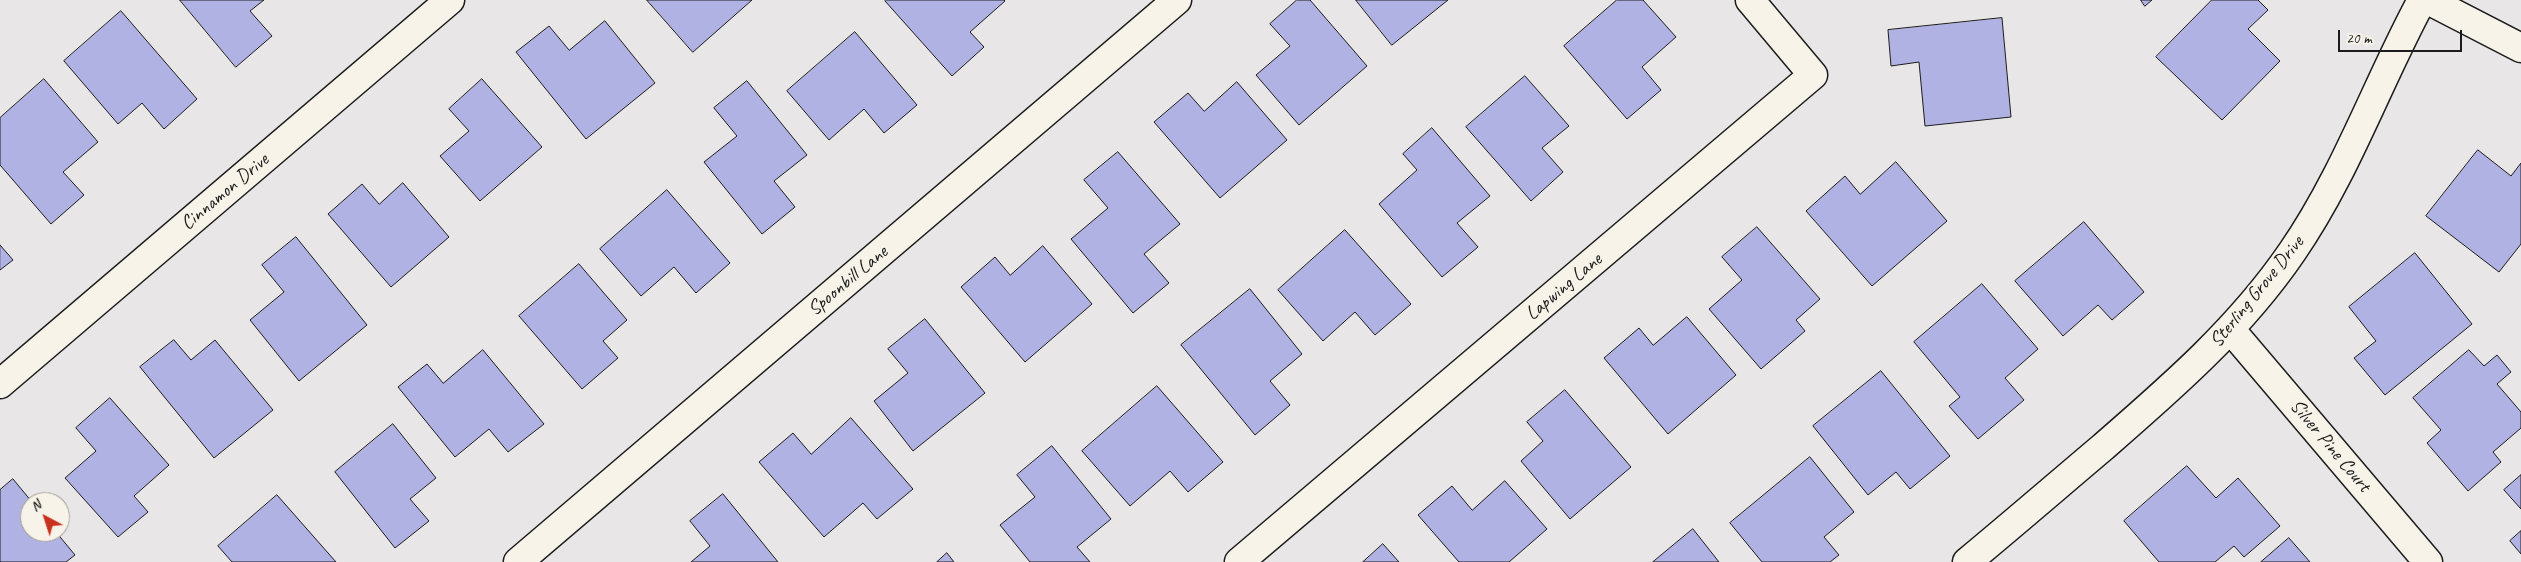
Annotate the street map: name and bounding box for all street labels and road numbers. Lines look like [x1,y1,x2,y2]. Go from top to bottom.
street label: Cinnamon Drive [176,148,274,236]
street label: Sterling Grove Drive [2205,231,2309,353]
street label: Spoonbill Lane [803,241,893,321]
street label: Lapwing Lane [1521,248,1607,326]
street label: Silver Pine Court [2284,395,2376,497]

